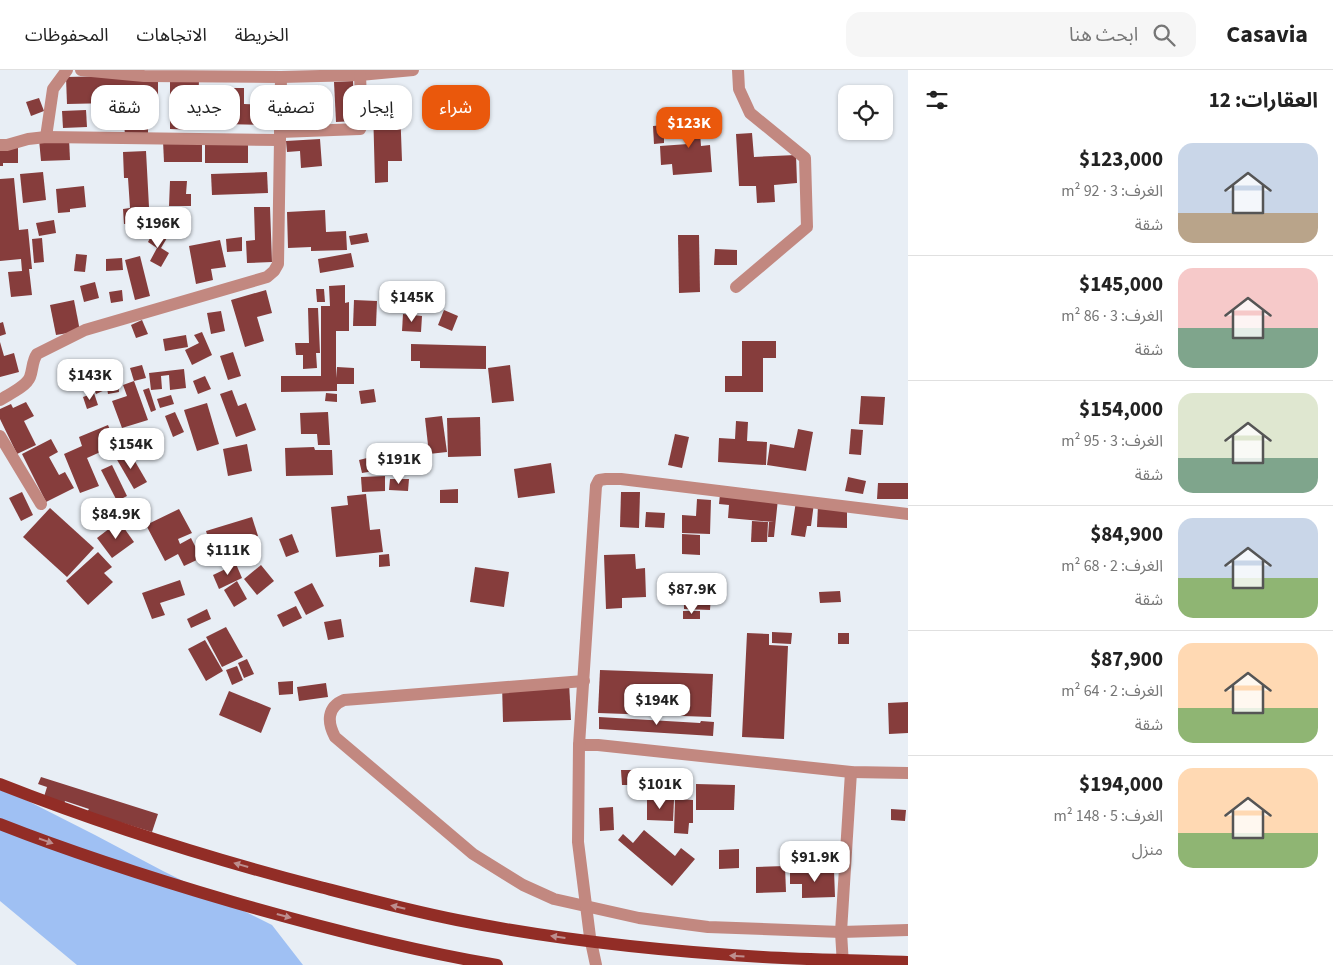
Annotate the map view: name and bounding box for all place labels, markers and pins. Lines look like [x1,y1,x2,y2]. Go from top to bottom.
pin: $123K [654,106,724,149]
pin: $196K [123,206,193,249]
pin: $145K [377,280,447,323]
pin: $143K [55,358,125,401]
pin: $154K [96,428,166,470]
pin: $191K [364,442,434,485]
pin: $84.9K [75,498,157,540]
pin: $111K [193,534,263,576]
pin: $87.9K [651,572,733,615]
pin: $194K [622,684,692,726]
pin: $101K [625,768,695,810]
pin: $91.9K [774,840,856,883]

